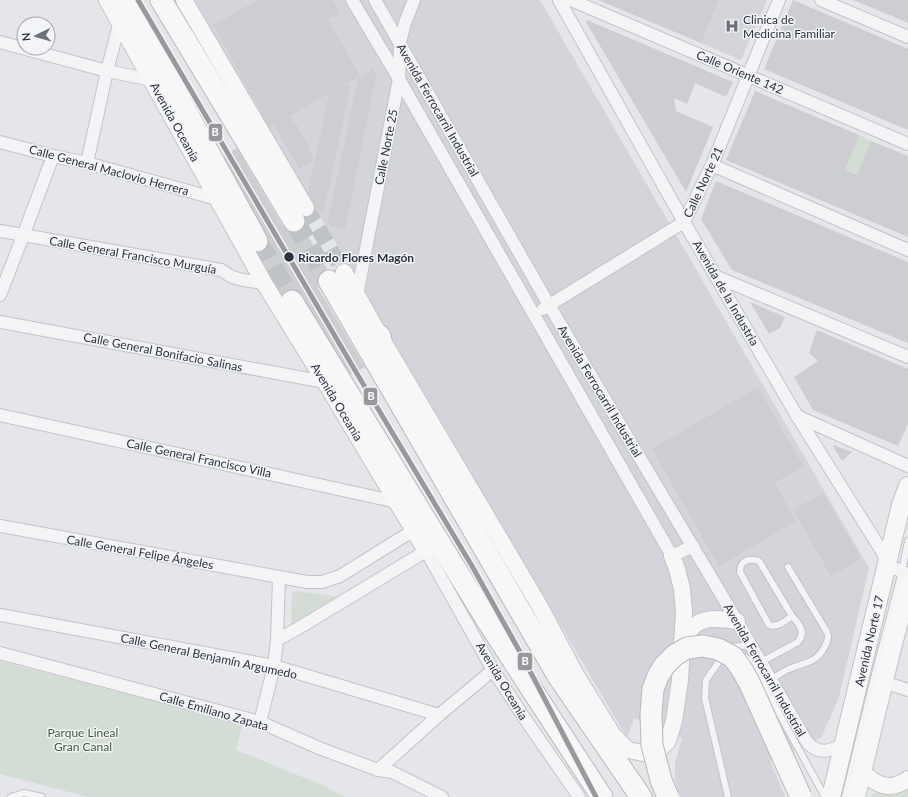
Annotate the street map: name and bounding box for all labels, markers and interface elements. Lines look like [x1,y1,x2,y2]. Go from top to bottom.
place label: Clinica de Medicina Familiar [743,12,836,41]
north arrow [16,16,56,56]
hospital icon: Clinica de Medicina Familiar [724,18,740,34]
text: N [19,32,32,42]
street label: Avenida Ferrocarril Industrial [394,41,482,179]
street label: Calle Oriente 142 [694,47,786,97]
street label: Avenida Oceanía [147,80,203,164]
street label: Calle Norte 25 [371,108,401,186]
line badge: B [208,123,223,142]
text: B [211,125,219,138]
street label: Calle General Maclovio Herrera [28,141,191,199]
street label: Calle Norte 21 [680,144,726,220]
street label: Calle General Francisco Murguía [48,233,218,277]
street label: Avenida de la Industria [690,238,762,348]
marker: Ricardo Flores Magón [282,250,296,264]
place label: Ricardo Flores Magón [298,250,414,265]
street label: Avenida Ferrocarril Industrial [555,322,645,460]
street label: Calle General Bonifacio Salinas [82,329,244,375]
street label: Avenida Oceanía [308,360,366,444]
line badge: B [363,387,378,406]
text: B [367,389,375,402]
street label: Calle General Francisco Villa [125,435,273,481]
street label: Calle General Felipe Ángeles [65,532,215,572]
street label: Avenida Norte 17 [851,594,887,688]
street label: Avenida Ferrocarril Industrial [721,601,809,739]
street label: Calle General Benjamín Argumedo [119,630,299,682]
street label: Avenida Oceanía [473,639,531,723]
line badge: B [517,652,533,671]
text: B [521,654,529,667]
street label: Calle Emiliano Zapata [158,688,270,734]
park label: Parque Lineal Gran Canal [48,725,118,754]

